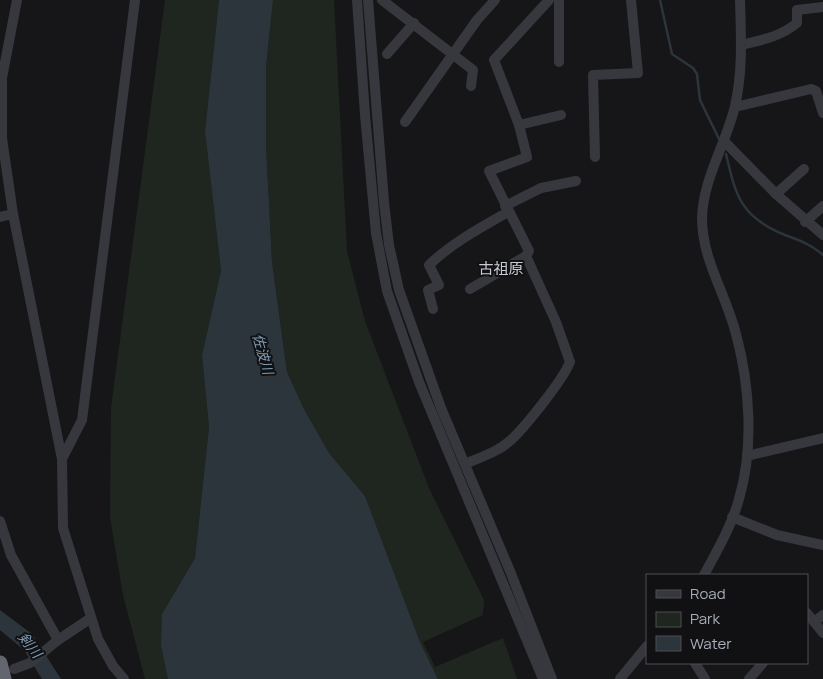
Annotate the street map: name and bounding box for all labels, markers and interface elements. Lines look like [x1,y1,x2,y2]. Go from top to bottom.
district label: 古祖原 [478,258,524,279]
water label: 佐波川 [249,331,279,379]
legend [646,574,808,664]
text: Road [690,583,726,604]
text: Park [690,608,720,629]
water label: 剣川 [14,628,48,663]
text: Water [690,633,732,654]

